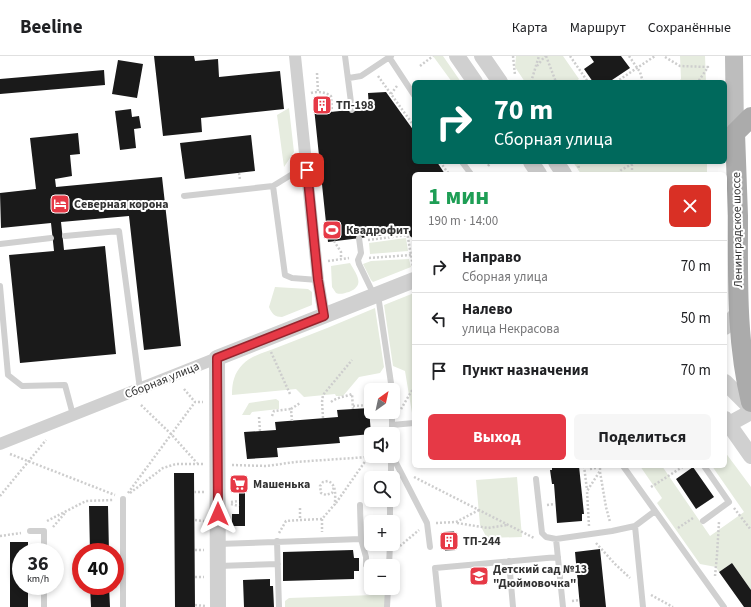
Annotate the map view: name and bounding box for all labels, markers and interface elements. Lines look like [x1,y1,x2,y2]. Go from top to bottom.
text: Beeline [20,14,83,41]
text: Карта [512,18,548,38]
text: Маршрут [570,18,626,38]
text: Сохранённые [648,18,731,38]
text: 70 m [494,90,553,130]
building icon: ТП-198 [311,94,333,116]
icon: right [428,96,480,148]
place label: ТП-198 [336,97,374,114]
text: Сборная улица [494,127,613,152]
pin [290,153,324,187]
icon: arrive [296,159,318,181]
street label: Ленинградское шоссе [728,172,747,288]
text: 1 мин [428,179,489,214]
button: close [669,185,711,227]
hotel icon: Северная корона [49,193,71,215]
place label: Северная корона [74,196,169,213]
text: 190 m · 14:00 [428,212,498,230]
sports icon: Квадрофит [321,219,343,241]
place label: Квадрофит [346,222,409,239]
text: Направо [462,247,521,268]
icon: right [428,256,450,278]
text: 70 m [681,256,711,277]
text: Сборная улица [462,268,548,286]
text: Налево [462,299,513,320]
icon: left [428,308,450,330]
text: 50 m [681,308,711,329]
text: улица Некрасова [462,320,559,338]
street label: Сборная улица [122,358,202,403]
icon: arrive [428,360,450,382]
text: Пункт назначения [462,360,589,381]
text: 70 m [681,360,711,381]
north arrow [364,383,400,419]
map controls [364,383,400,595]
button: Выход [428,414,566,460]
button: Поделиться [574,414,711,460]
button: sound [364,427,400,463]
button: search [364,471,400,507]
supermarket icon: Машенька [228,473,250,495]
place label: Машенька [253,476,310,493]
position arrow [197,493,239,535]
button: + [364,515,400,551]
building icon: ТП-244 [438,530,460,552]
place label: ТП-244 [463,533,501,550]
speed limit sign: 40 [72,543,124,595]
text: 36 [27,550,49,578]
button: − [364,559,400,595]
place label: Детский сад №13 "Дюймовочка" [493,561,587,592]
school or university icon: Детский сад №13 "Дюймовочка" [468,565,490,587]
text: km/h [27,572,49,586]

